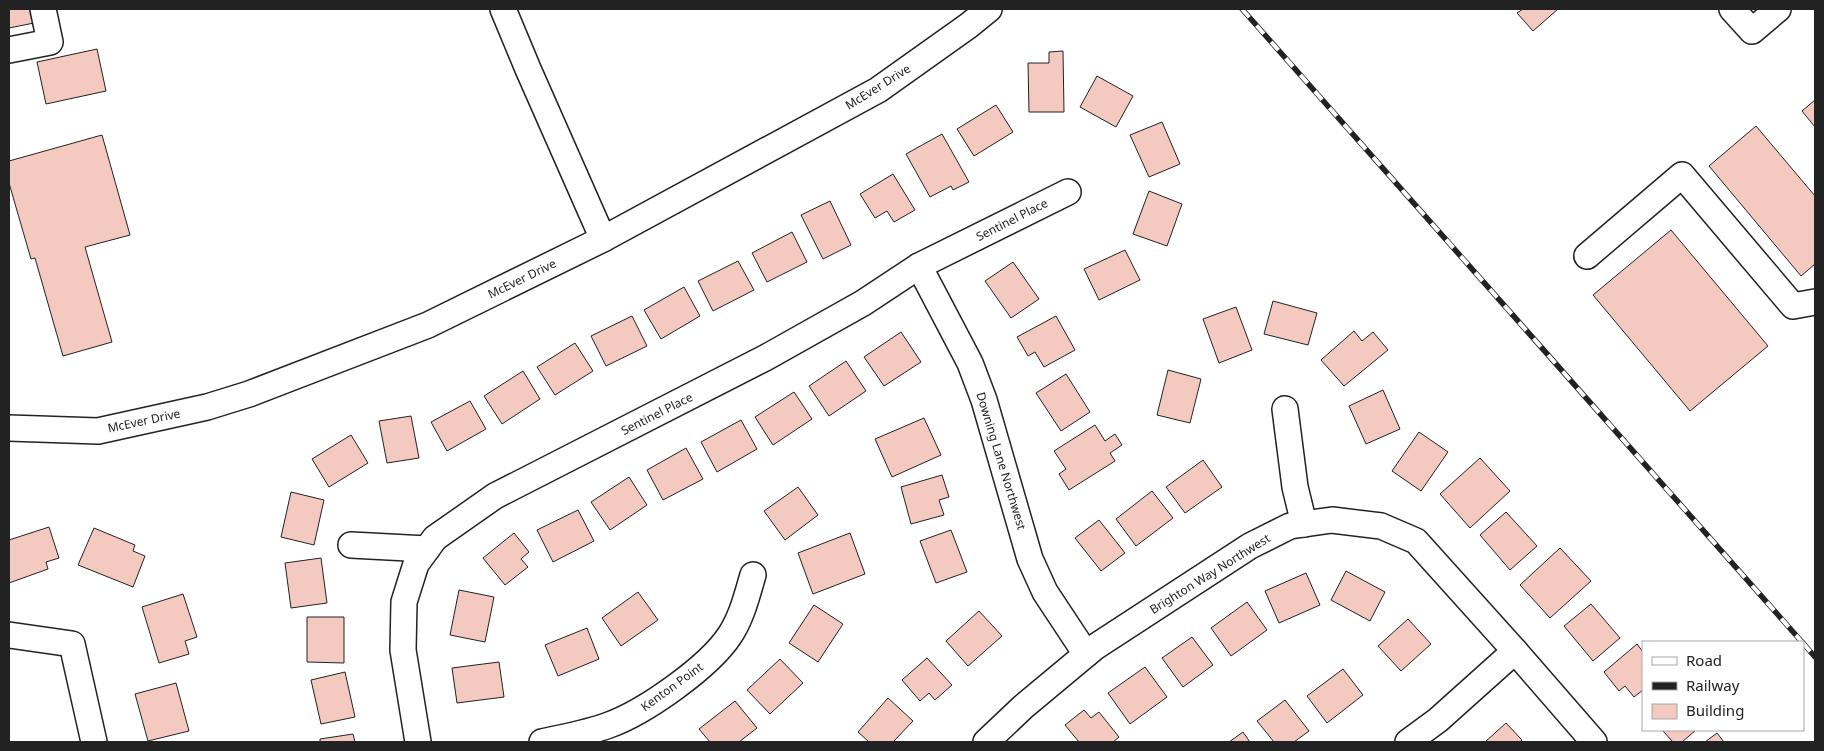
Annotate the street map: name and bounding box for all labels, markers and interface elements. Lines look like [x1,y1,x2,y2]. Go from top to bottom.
street label: McEver Drive [842,60,914,113]
street label: Sentinel Place [973,194,1051,245]
street label: McEver Drive [485,255,559,302]
street label: Sentinel Place [618,388,696,439]
street label: Downing Lane Northwest [972,390,1031,533]
street label: McEver Drive [106,404,182,437]
street label: Brighton Way Northwest [1146,529,1274,618]
legend [1642,641,1804,731]
text: Road [1686,650,1722,670]
street label: Kenton Point [637,658,707,715]
text: Railway [1686,675,1740,695]
text: Building [1686,700,1744,720]

